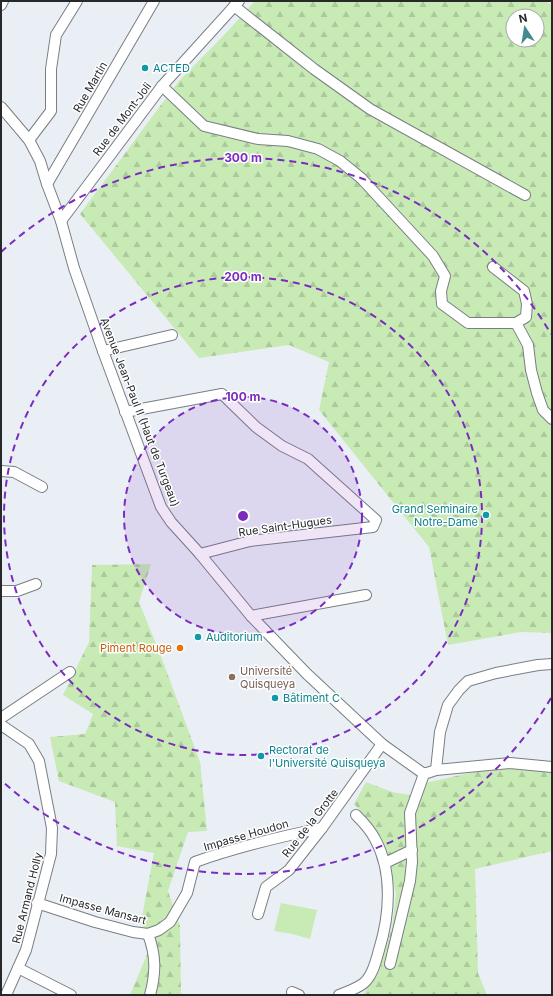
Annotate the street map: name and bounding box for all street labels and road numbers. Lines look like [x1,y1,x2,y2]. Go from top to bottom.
street label: Rue Martin [70,59,110,115]
street label: Rue de Mont-Joli [90,79,154,159]
street label: Avenue Jean-Paul II (Haut de Turgeau) [97,316,183,508]
street label: Rue Saint-Hugues [237,512,333,539]
street label: Rue de la Grotte [279,786,341,860]
street label: Impasse Houdon [202,816,290,854]
street label: Rue Armand Holly [9,851,45,945]
street label: Impasse Mansart [58,891,148,927]

